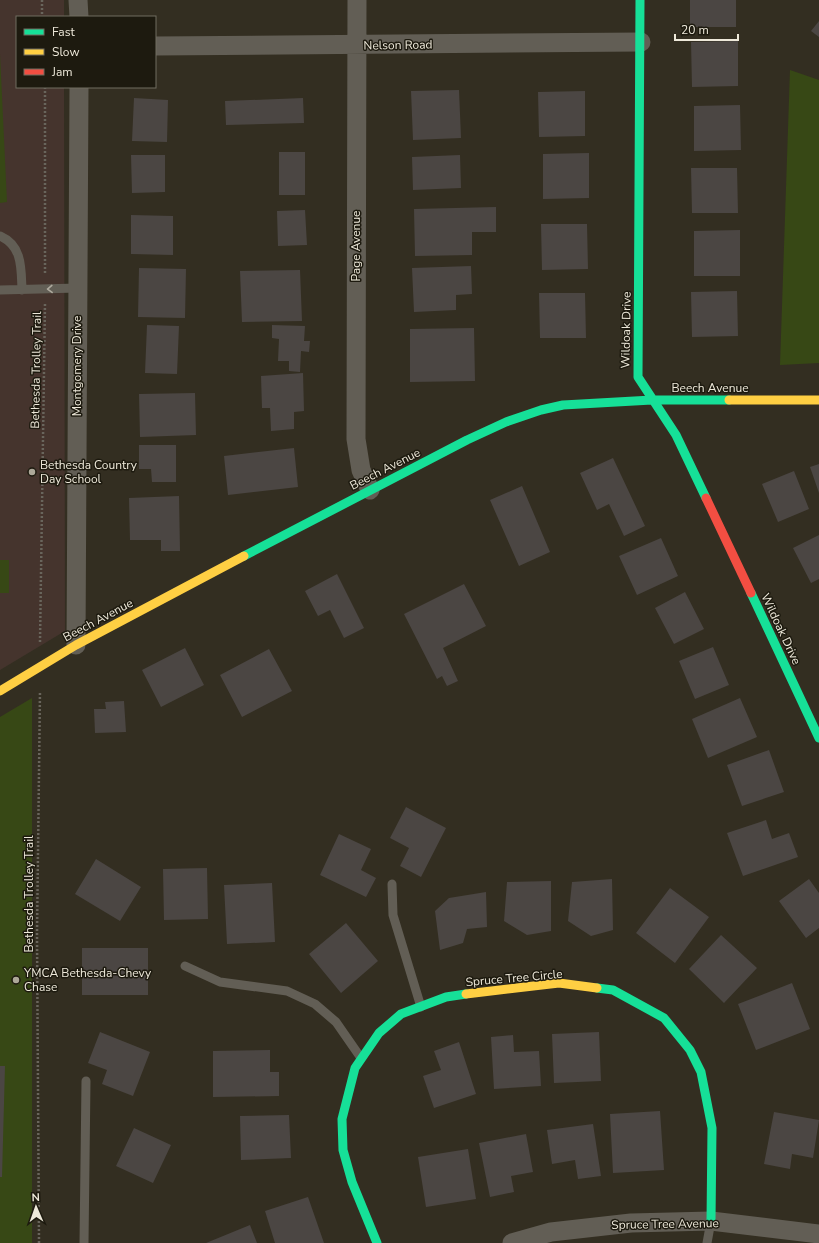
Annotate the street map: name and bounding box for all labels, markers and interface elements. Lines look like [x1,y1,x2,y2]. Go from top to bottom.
legend [16,16,156,88]
scale bar [675,16,738,42]
text: 20 m [681,22,709,38]
text: Fast [52,24,75,40]
street label: Nelson Road [363,36,433,54]
text: Slow [52,44,80,60]
text: Jam [51,64,73,80]
street label: Page Avenue [348,210,364,282]
one-way arrow [47,285,53,293]
street label: Wildoak Drive [617,291,635,369]
street label: Bethesda Trolley Trail [27,311,45,429]
street label: Montgomery Drive [69,316,85,416]
street label: Beech Avenue [671,380,749,396]
street label: Beech Avenue [347,444,423,494]
place label: Bethesda Country Day School [40,457,138,487]
marker: Bethesda Country Day School [27,467,37,477]
street label: Wildoak Drive [757,591,805,667]
street label: Beech Avenue [60,595,136,645]
street label: Bethesda Trolley Trail [21,835,37,953]
place label: YMCA Bethesda-Chevy Chase [23,965,152,995]
street label: Spruce Tree Circle [465,966,563,990]
marker: YMCA Bethesda-Chevy Chase [11,975,21,985]
north arrow [16,1187,56,1227]
text: N [31,1190,40,1205]
street label: Spruce Tree Avenue [611,1215,719,1233]

